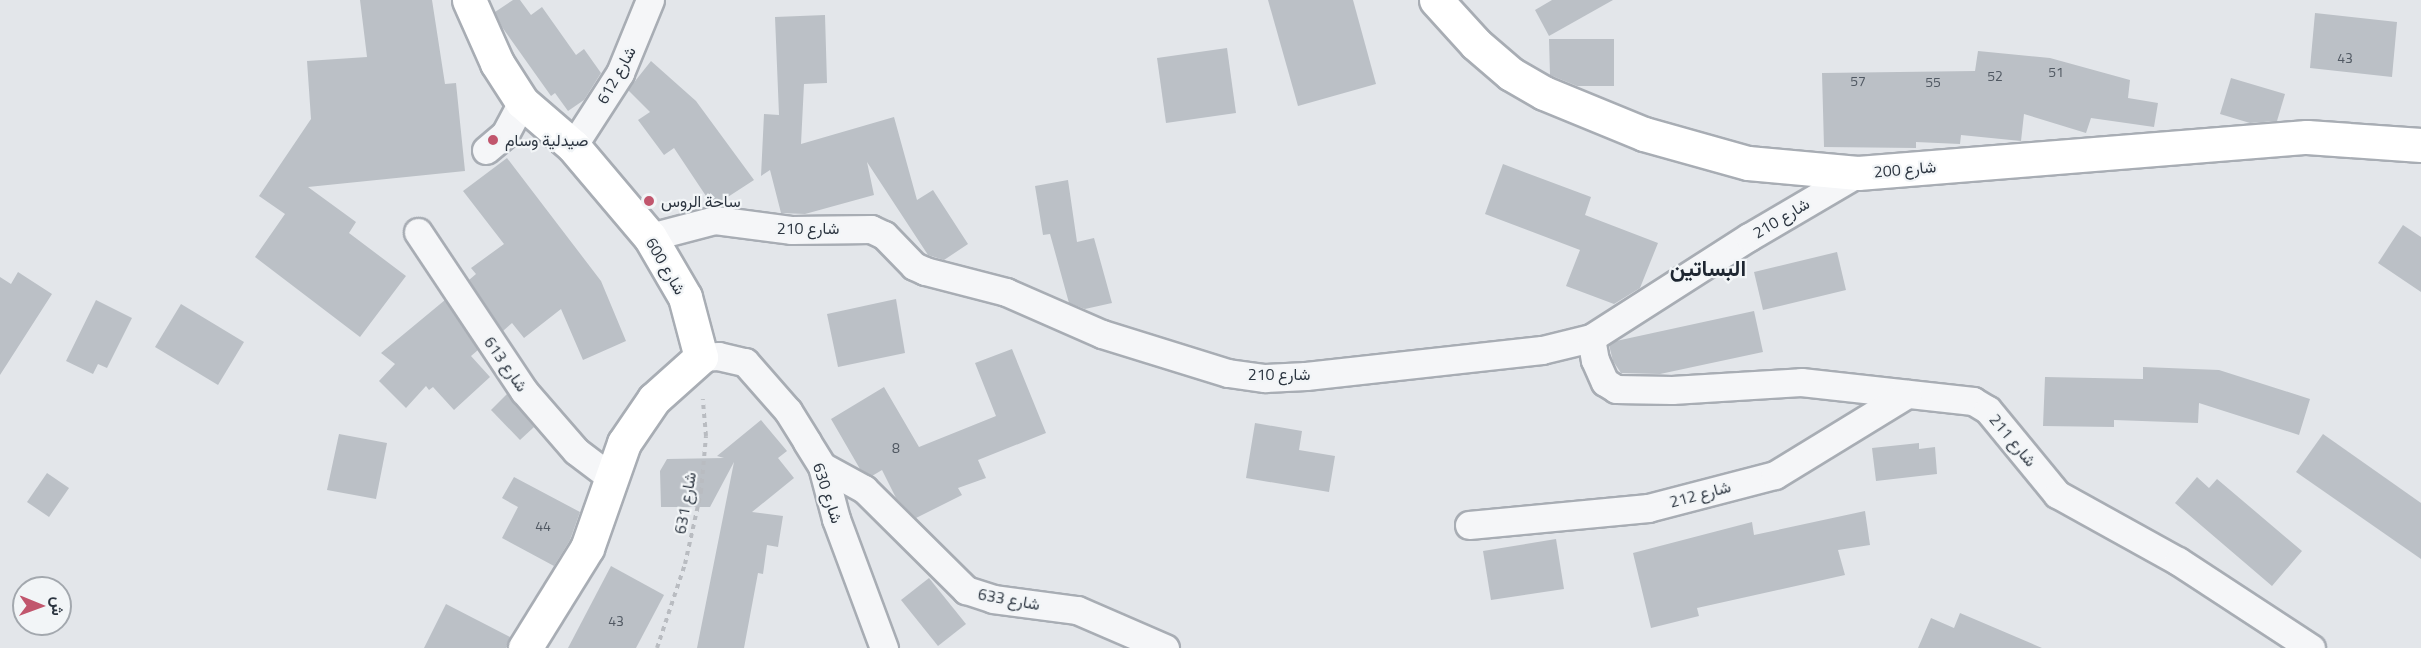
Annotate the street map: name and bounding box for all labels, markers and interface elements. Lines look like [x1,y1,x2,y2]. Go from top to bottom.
street label: شارع 612 [592,43,640,107]
house number: 43 [2337,50,2353,66]
house number: 51 [2048,64,2064,80]
house number: 52 [1987,68,2003,84]
house number: 57 [1850,73,1866,89]
house number: 55 [1925,74,1941,90]
place label: صيدلية وسام [505,130,588,150]
marker: صيدلية وسام [486,133,500,147]
street label: شارع 200 [1873,157,1937,181]
place label: ساحة الروس [661,191,741,211]
marker: ساحة الروس [642,194,656,208]
street label: شارع 210 [1749,194,1813,242]
street label: شارع 210 [777,218,839,238]
street label: شارع 600 [642,234,690,298]
district label: البساتين [1670,256,1746,282]
street label: شارع 613 [480,333,532,395]
street label: شارع 210 [1248,364,1310,384]
street label: شارع 211 [1986,410,2040,470]
house number: 8 [892,440,900,456]
street label: شارع 630 [809,460,847,526]
street label: شارع 631 [670,471,700,535]
street label: شارع 212 [1667,477,1733,511]
house number: 44 [535,518,551,534]
north arrow [12,576,72,636]
street label: شارع 633 [977,584,1041,614]
text: ش [46,596,70,616]
house number: 43 [608,613,624,629]

